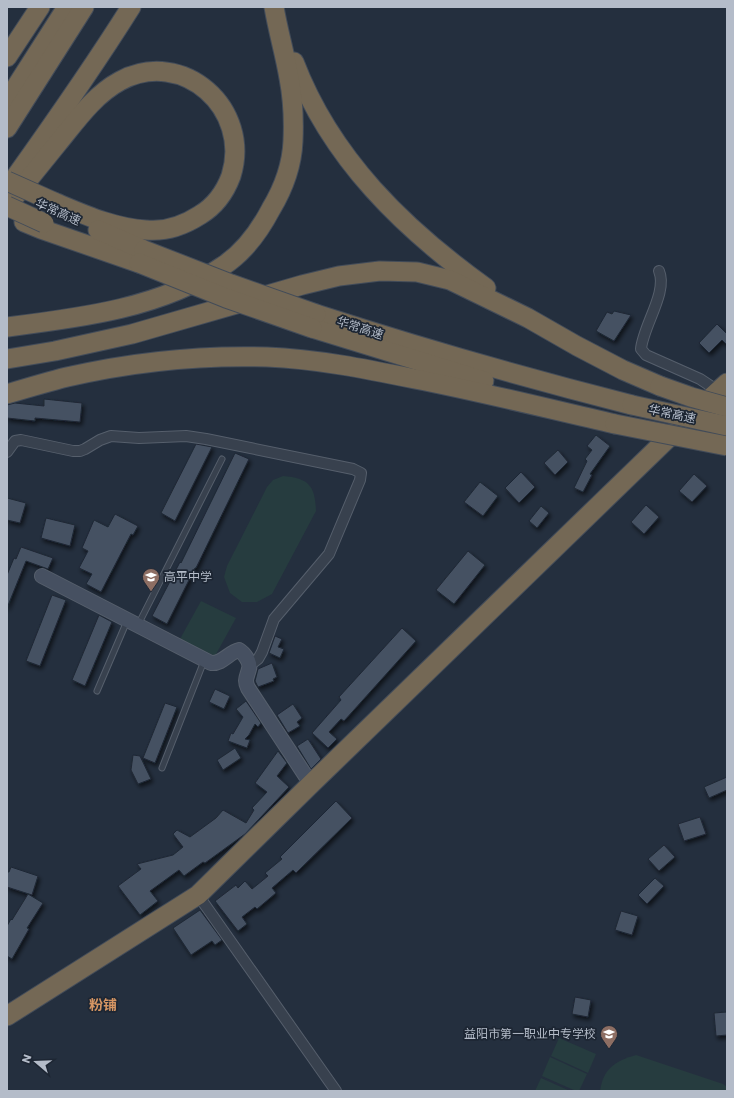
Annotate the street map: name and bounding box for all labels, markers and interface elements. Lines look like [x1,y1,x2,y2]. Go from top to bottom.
street label: 华常高速 [33,194,84,229]
street label: 华常高速 [335,312,386,343]
street label: 华常高速 [647,400,697,427]
school or university icon: 高平中学 [141,567,161,592]
place label: 高平中学 [164,568,212,585]
district label: 粉铺 [89,995,117,1015]
school or university icon: 益阳市第一职业中专学校 [599,1024,619,1049]
place label: 益阳市第一职业中专学校 [464,1025,596,1042]
north arrow [16,1042,56,1082]
text: N [18,1052,35,1065]

